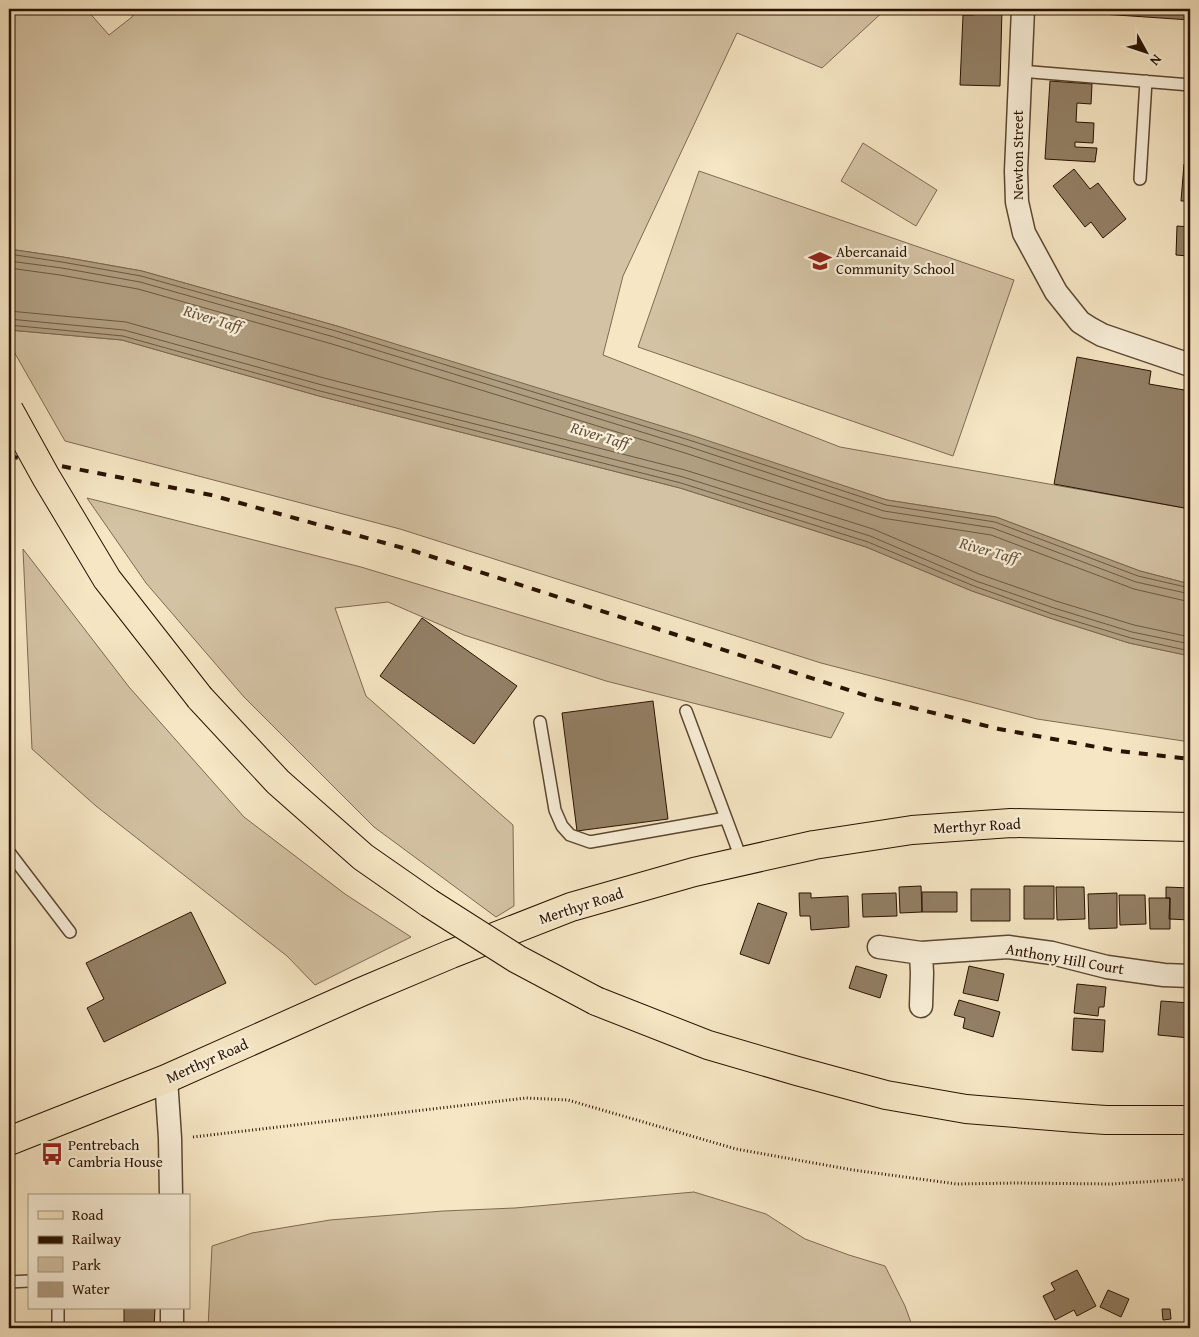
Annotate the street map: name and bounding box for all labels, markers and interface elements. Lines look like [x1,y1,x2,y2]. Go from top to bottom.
north arrow [1122,28,1172,78]
text: N [1145,50,1167,71]
street label: Newton Street [1007,109,1028,200]
place label: Abercanaid Community School [836,241,955,279]
school or university icon: Abercanaid Community School [807,248,833,274]
water label: River Taff [180,297,248,339]
water label: River Taff [567,414,635,456]
water label: River Taff [956,530,1024,571]
street label: Merthyr Road [933,813,1021,838]
street label: Merthyr Road [536,882,626,929]
street label: Anthony Hill Court [1004,938,1126,979]
street label: Merthyr Road [163,1033,251,1088]
place label: Pentrebach Cambria House [68,1134,163,1172]
bus stop icon: Pentrebach Cambria House [39,1141,65,1167]
legend [28,1194,190,1310]
text: Road [72,1204,103,1225]
text: Railway [72,1228,122,1249]
text: Park [72,1254,101,1275]
text: Water [72,1278,110,1299]

